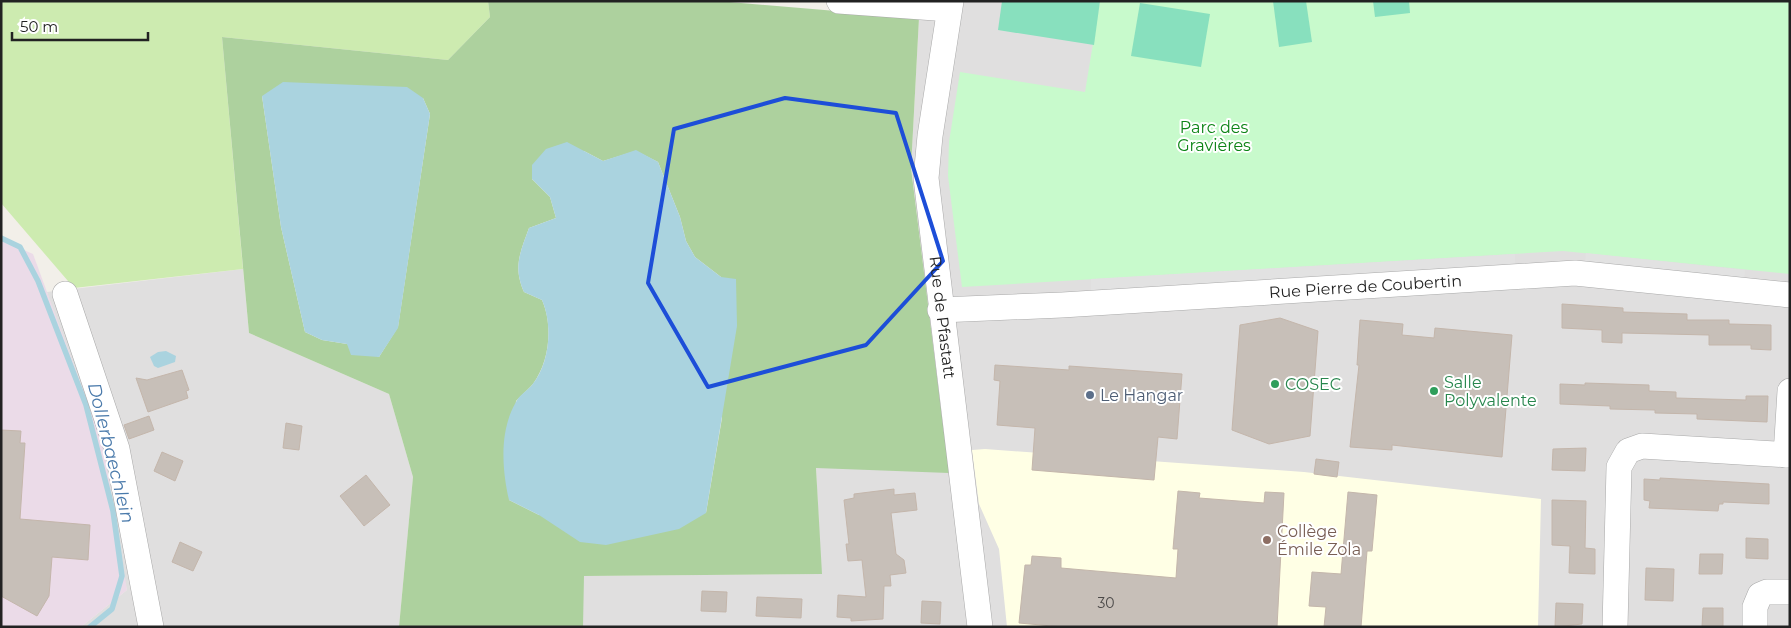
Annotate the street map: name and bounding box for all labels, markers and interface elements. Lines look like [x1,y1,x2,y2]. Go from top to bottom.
scale bar [12,10,149,42]
text: 50 m [20,17,58,36]
park label: Parc des Gravières [1177,118,1251,155]
street label: Rue de Pfastatt [925,255,959,380]
street label: Rue Pierre de Coubertin [1268,271,1462,302]
place label: Salle Polyvalente [1444,373,1537,410]
place label: COSEC [1285,375,1341,394]
marker: COSEC [1269,378,1281,390]
water label: Dollerbaechlein [83,380,139,526]
marker: Salle Polyvalente [1428,385,1440,397]
place label: Le Hangar [1100,386,1183,405]
marker: Le Hangar [1084,389,1096,401]
place label: Collège Émile Zola [1277,522,1361,559]
marker: Collège Émile Zola [1261,534,1273,546]
house number: 30 [1097,594,1115,612]

